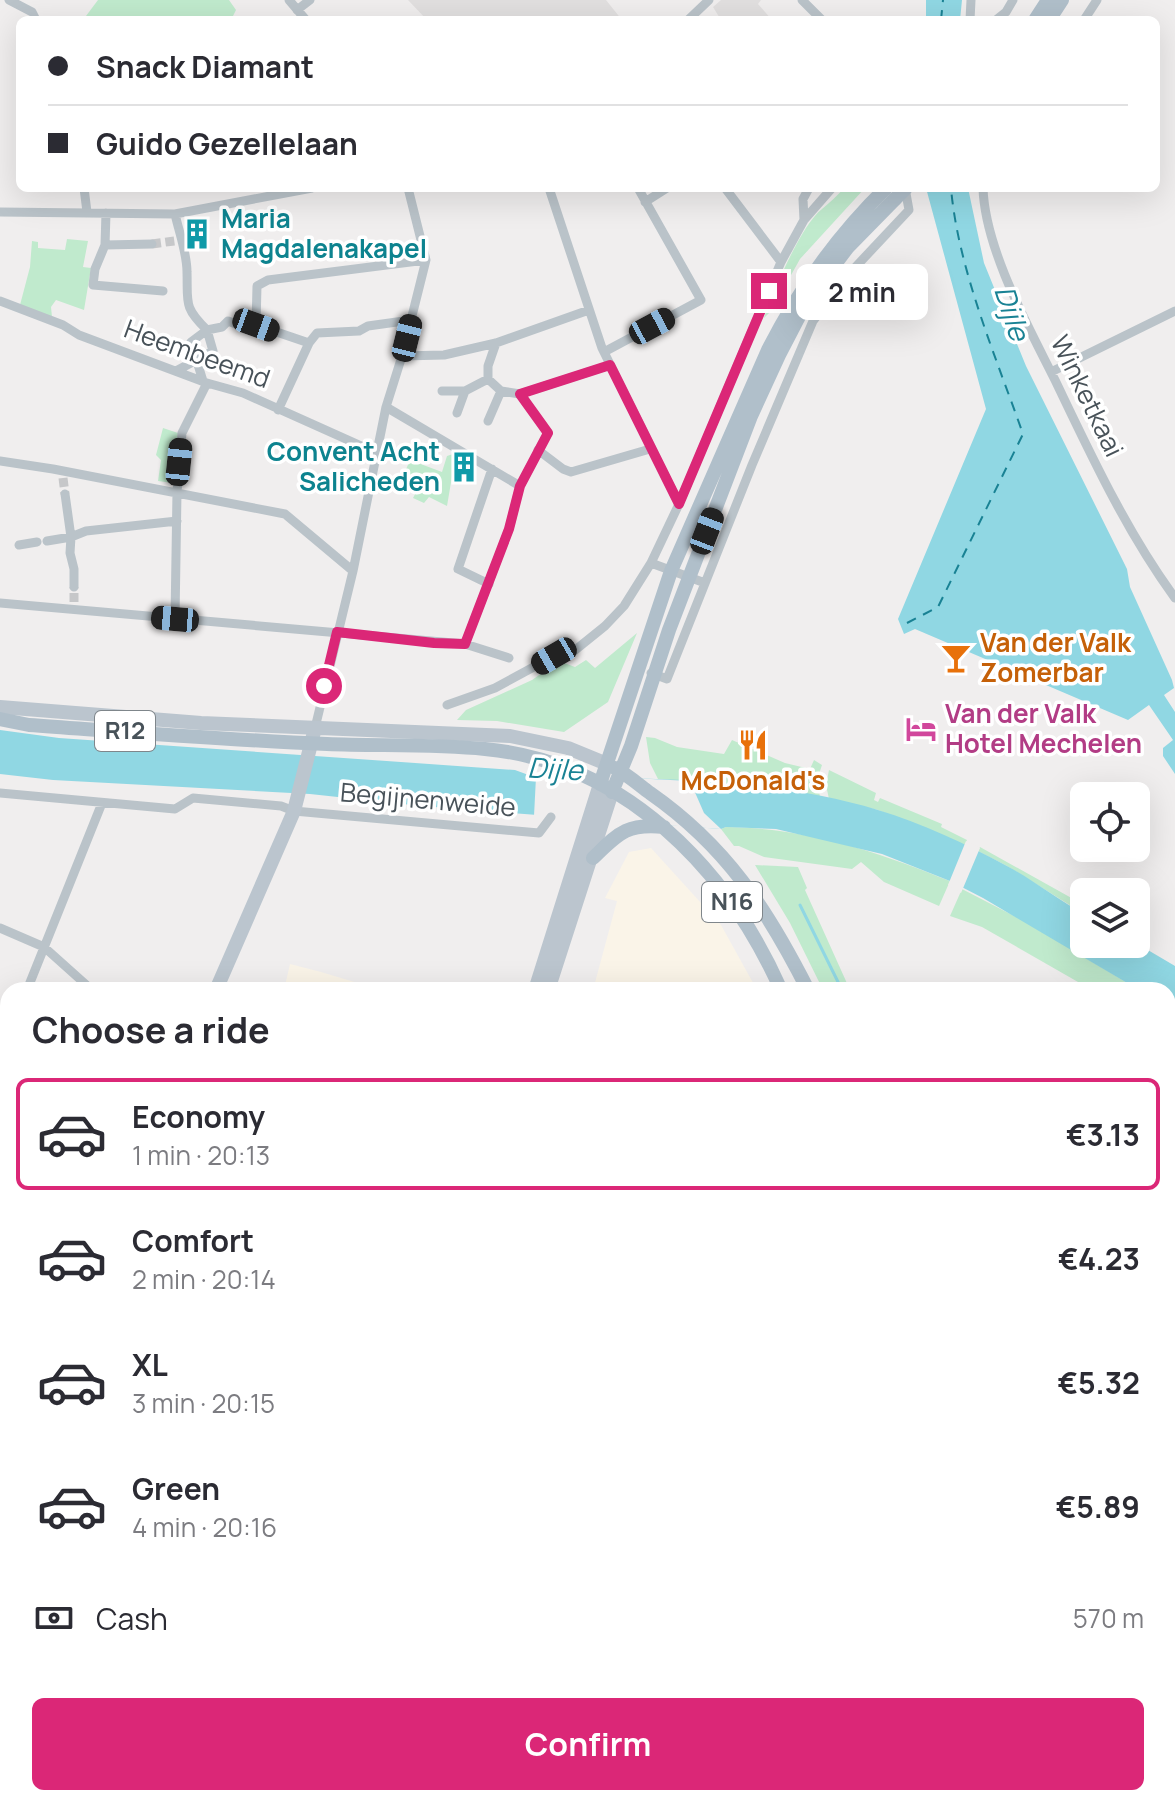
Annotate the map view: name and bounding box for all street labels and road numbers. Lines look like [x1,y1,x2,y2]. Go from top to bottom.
street label: Heembeemd [119,310,275,396]
street label: Winketkaai [1043,329,1133,463]
road number: R12 [95,711,155,751]
street label: Begijnenweide [339,773,517,825]
road number: N16 [702,882,762,922]

